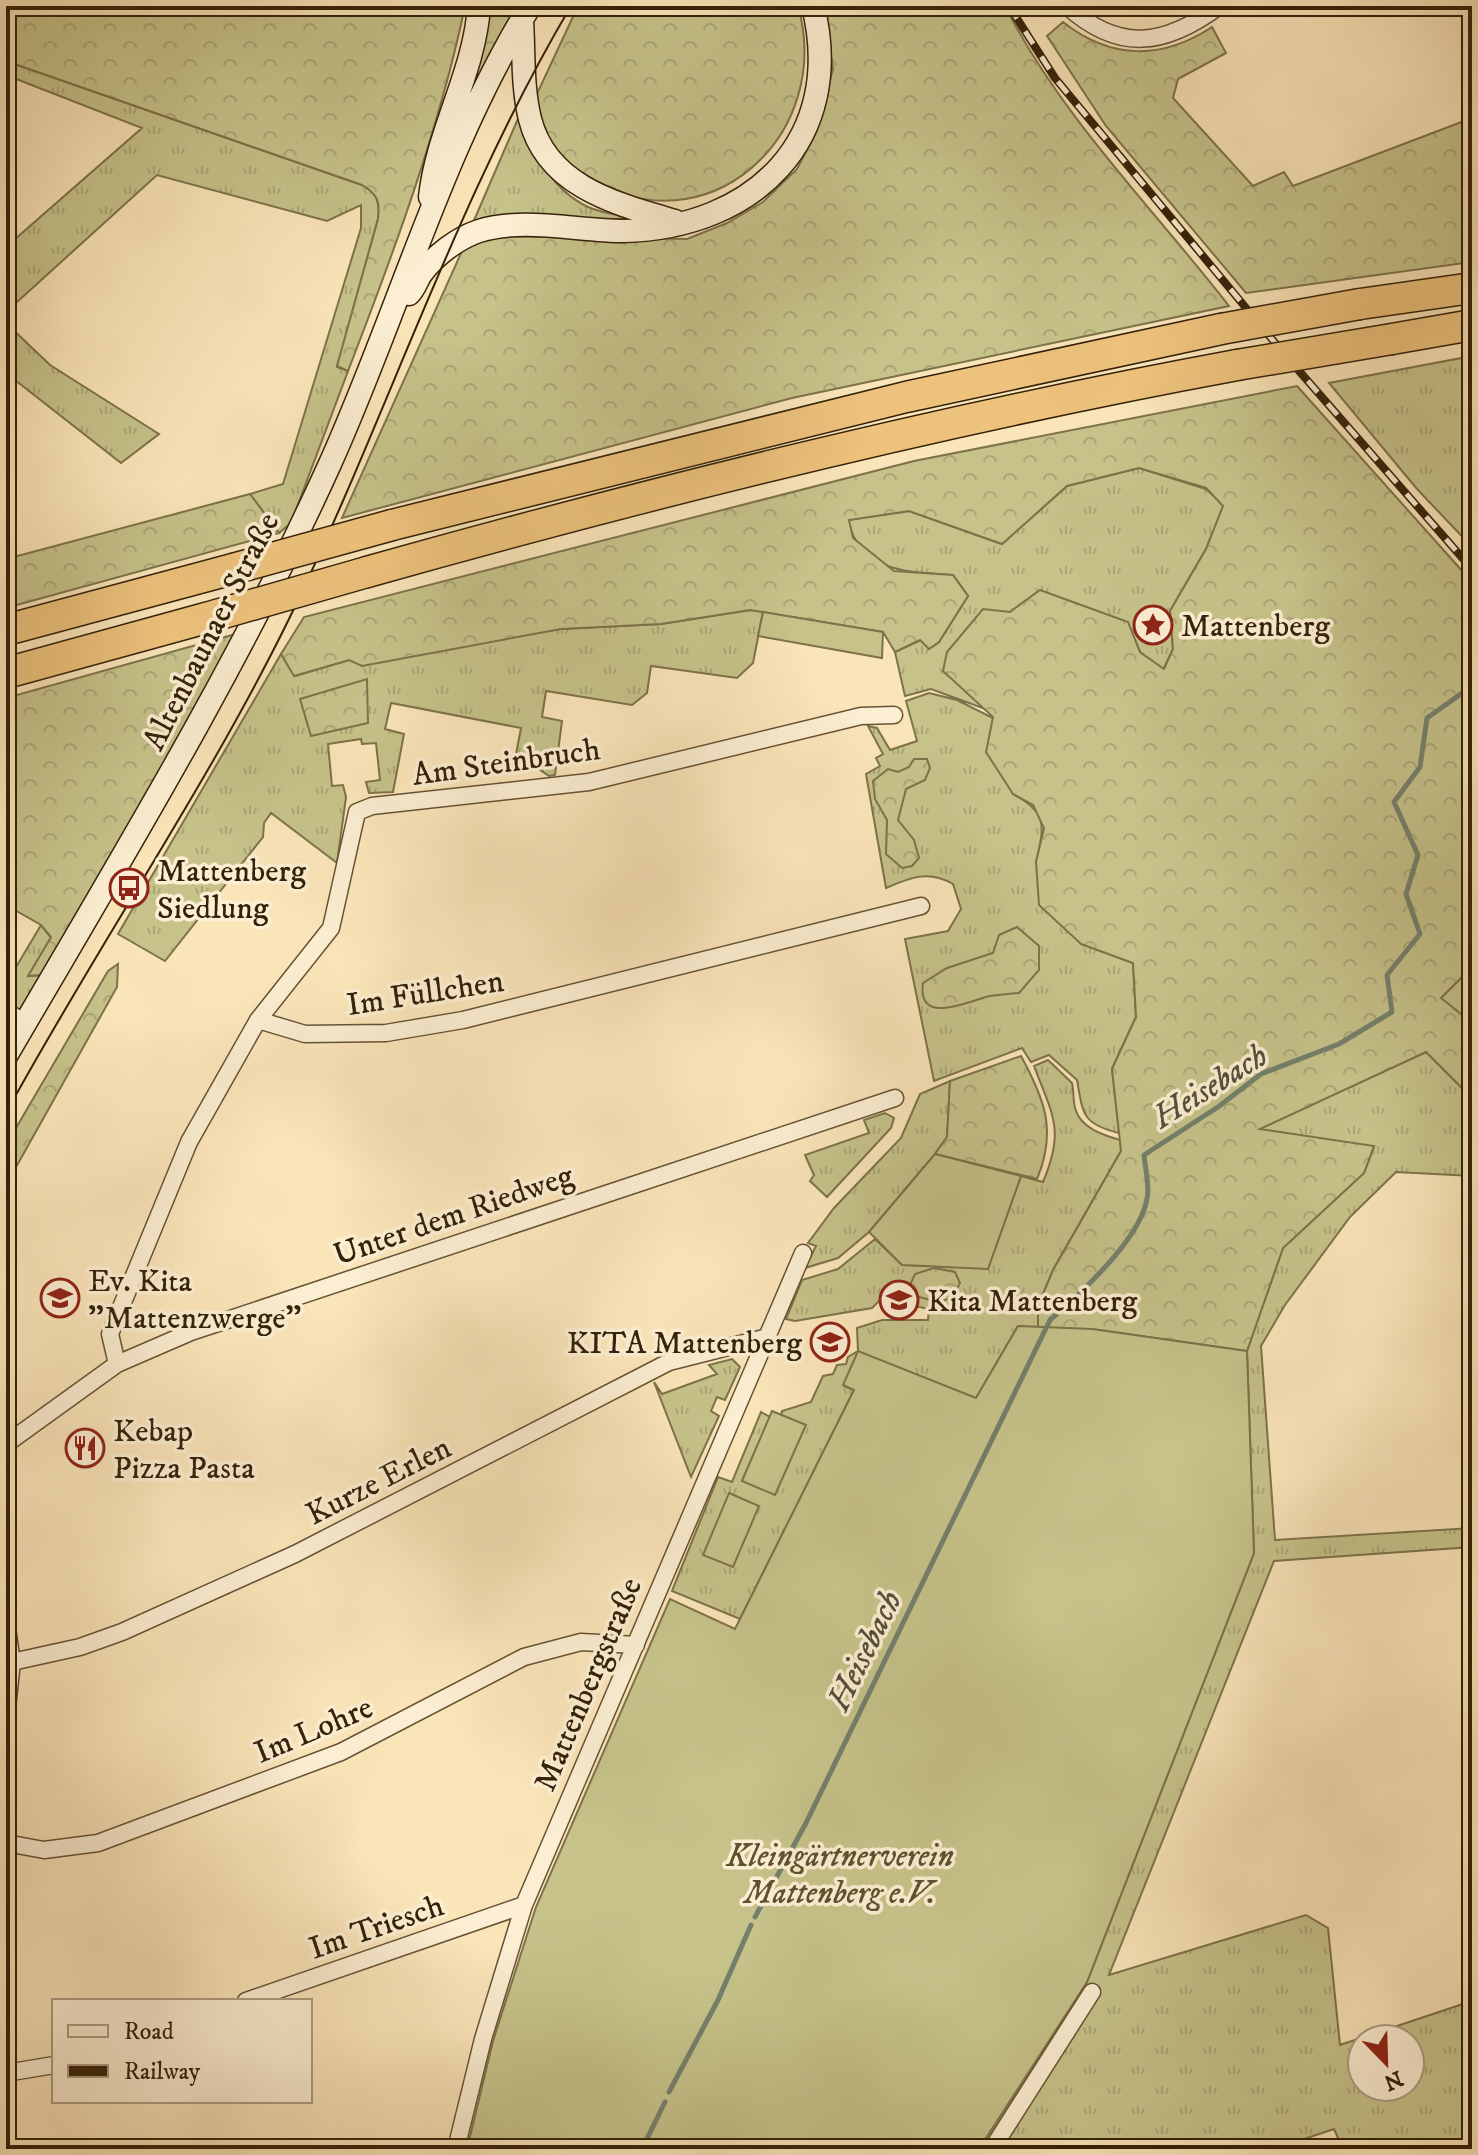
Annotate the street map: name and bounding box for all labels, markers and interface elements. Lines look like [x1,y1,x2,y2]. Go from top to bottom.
street label: Altenbaunaer Straße [135,506,289,758]
place icon: Mattenberg [1132,604,1174,646]
place label: Mattenberg [1181,607,1330,647]
street label: Am Steinbruch [410,730,603,796]
place label: Mattenberg Siedlung [157,852,306,929]
bus stop icon: Mattenberg Siedlung [108,867,150,909]
street label: Im Füllchen [344,962,507,1026]
water label: Heisebach [1144,1035,1276,1139]
street label: Unter dem Riedweg [329,1156,579,1276]
place label: Ev. Kita "Mattenzwerge" [88,1262,301,1339]
school or university icon: Ev. Kita "Mattenzwerge" [39,1277,81,1319]
school or university icon: Kita Mattenberg [878,1279,920,1321]
place label: Kita Mattenberg [927,1282,1138,1322]
school or university icon: KITA Mattenberg [809,1321,851,1363]
place label: KITA Mattenberg [567,1324,802,1364]
place label: Kebap Pizza Pasta [113,1412,255,1489]
restaurant icon: Kebap Pizza Pasta [64,1427,106,1469]
street label: Kurze Erlen [300,1428,458,1535]
street label: Mattenbergstraße [526,1572,652,1798]
water label: Heisebach [817,1584,912,1719]
street label: Im Lohre [249,1688,379,1774]
park label: Kleingärtnerverein Mattenberg e.V. [725,1837,954,1914]
street label: Im Triesch [304,1886,449,1970]
legend [52,1999,312,2103]
text: Road [124,2017,174,2047]
north arrow [1346,2023,1426,2103]
text: Railway [124,2057,201,2087]
text: N [1380,2064,1407,2096]

